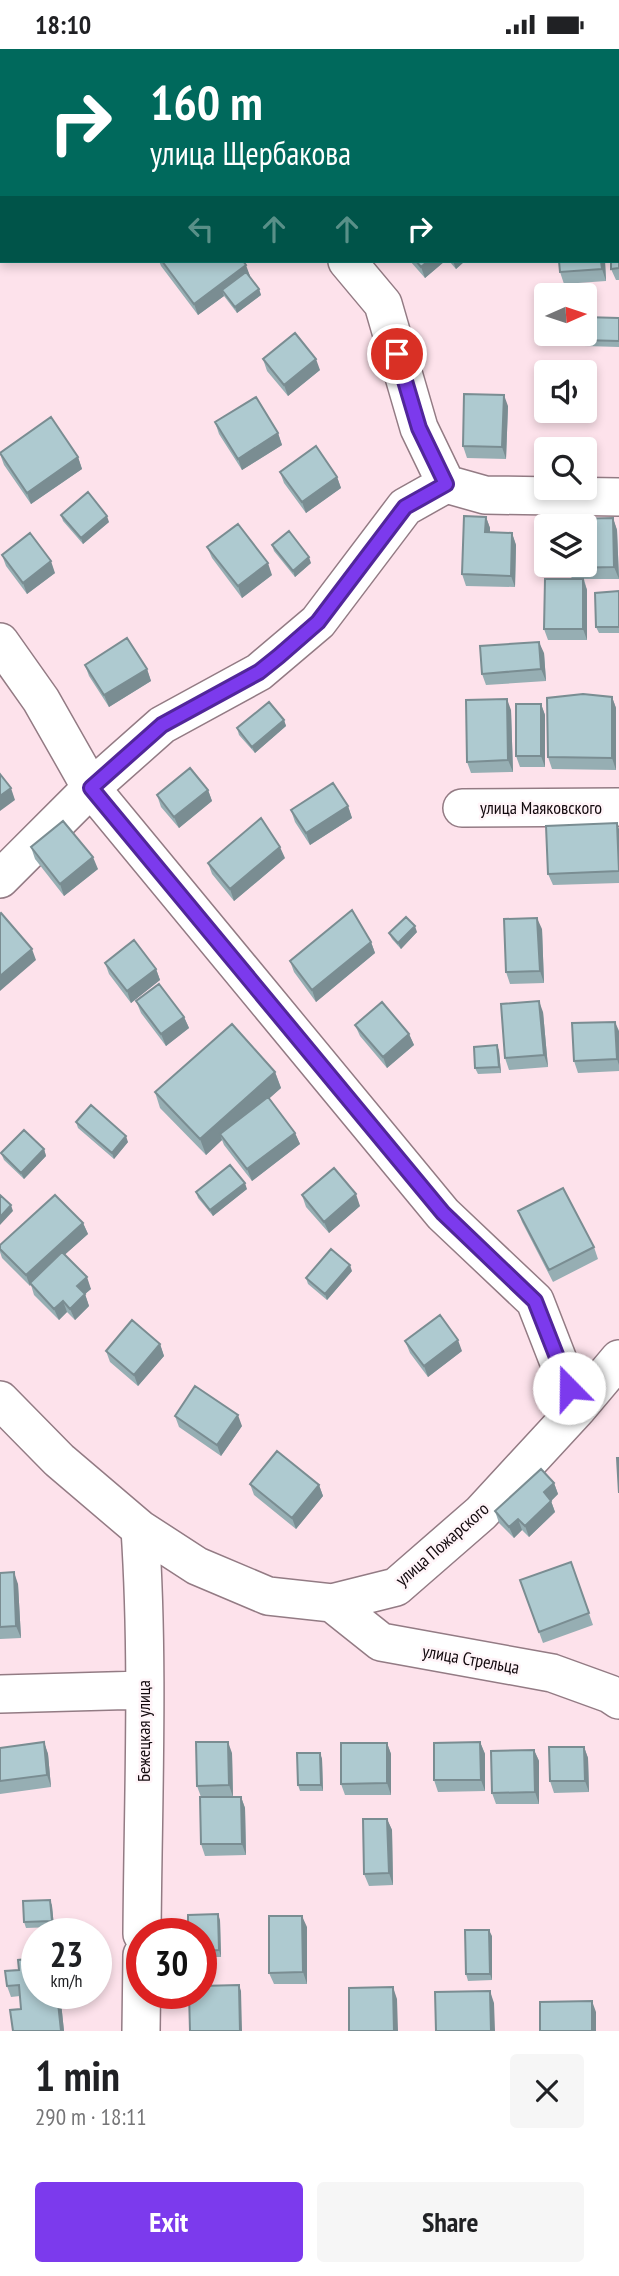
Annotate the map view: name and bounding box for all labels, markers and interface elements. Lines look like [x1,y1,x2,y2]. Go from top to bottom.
text: 18:10 [35,8,91,41]
text: 160 m [150,70,263,134]
icon: right [35,77,126,168]
text: улица Щербакова [150,132,351,174]
icon: left [182,210,220,248]
icon: ahead [255,210,293,248]
icon: ahead [328,210,366,248]
icon: right [401,210,439,248]
north arrow [534,283,597,347]
map controls [534,283,597,577]
pin [367,324,427,384]
icon: arrive [378,335,416,373]
button: sound [534,360,597,423]
button: search [534,437,597,500]
button: layers [534,514,597,577]
street label: улица Маяковского [480,796,602,819]
position arrow [532,1351,606,1425]
street label: улица Пожарского [390,1497,494,1591]
street label: улица Стрельца [421,1639,521,1679]
street label: Бежецкая улица [132,1680,155,1782]
speed limit sign: 30 [126,1918,217,2009]
text: 23 [50,1931,83,1977]
text: km/h [51,1969,82,1992]
text: 1 min [35,2048,120,2103]
button: close [510,2054,584,2128]
text: 290 m · 18:11 [35,2102,147,2131]
button: Exit [35,2182,303,2262]
button: Share [317,2182,584,2262]

